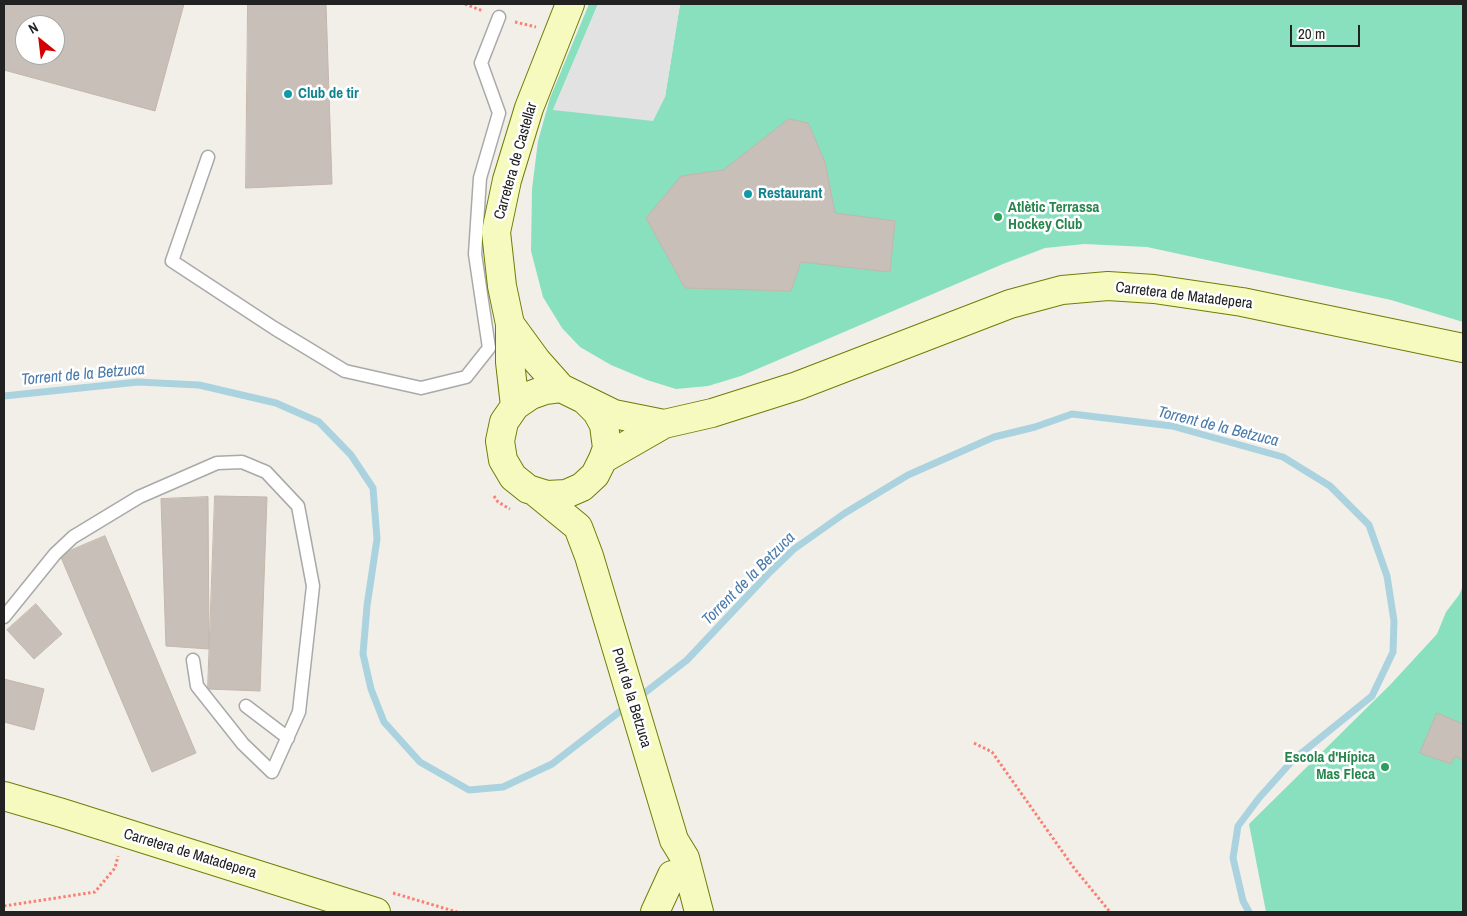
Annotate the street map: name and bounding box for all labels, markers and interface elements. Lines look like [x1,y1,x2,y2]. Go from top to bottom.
north arrow [15,15,65,65]
scale bar [1292,15,1362,47]
text: N [25,18,41,38]
text: 20 m [1298,23,1325,44]
place label: Club de tir [298,85,359,103]
marker: Club de tir [282,88,294,100]
street label: Carretera de Castellar [491,100,541,222]
place label: Restaurant [758,185,822,203]
marker: Restaurant [742,188,754,200]
place label: Atlètic Terrassa Hockey Club [1008,199,1099,234]
marker: Atlètic Terrassa Hockey Club [992,211,1004,223]
street label: Carretera de Matadepera [1114,279,1254,313]
water label: Torrent de la Betzuca [21,360,145,390]
water label: Torrent de la Betzuca [1156,403,1280,451]
water label: Torrent de la Betzuca [698,528,800,630]
street label: Pont de la Betzuca [607,646,655,750]
place label: Escola d'Hípica Mas Fleca [1285,749,1375,784]
marker: Escola d'Hípica Mas Fleca [1379,761,1391,773]
street label: Carretera de Matadepera [121,825,259,883]

